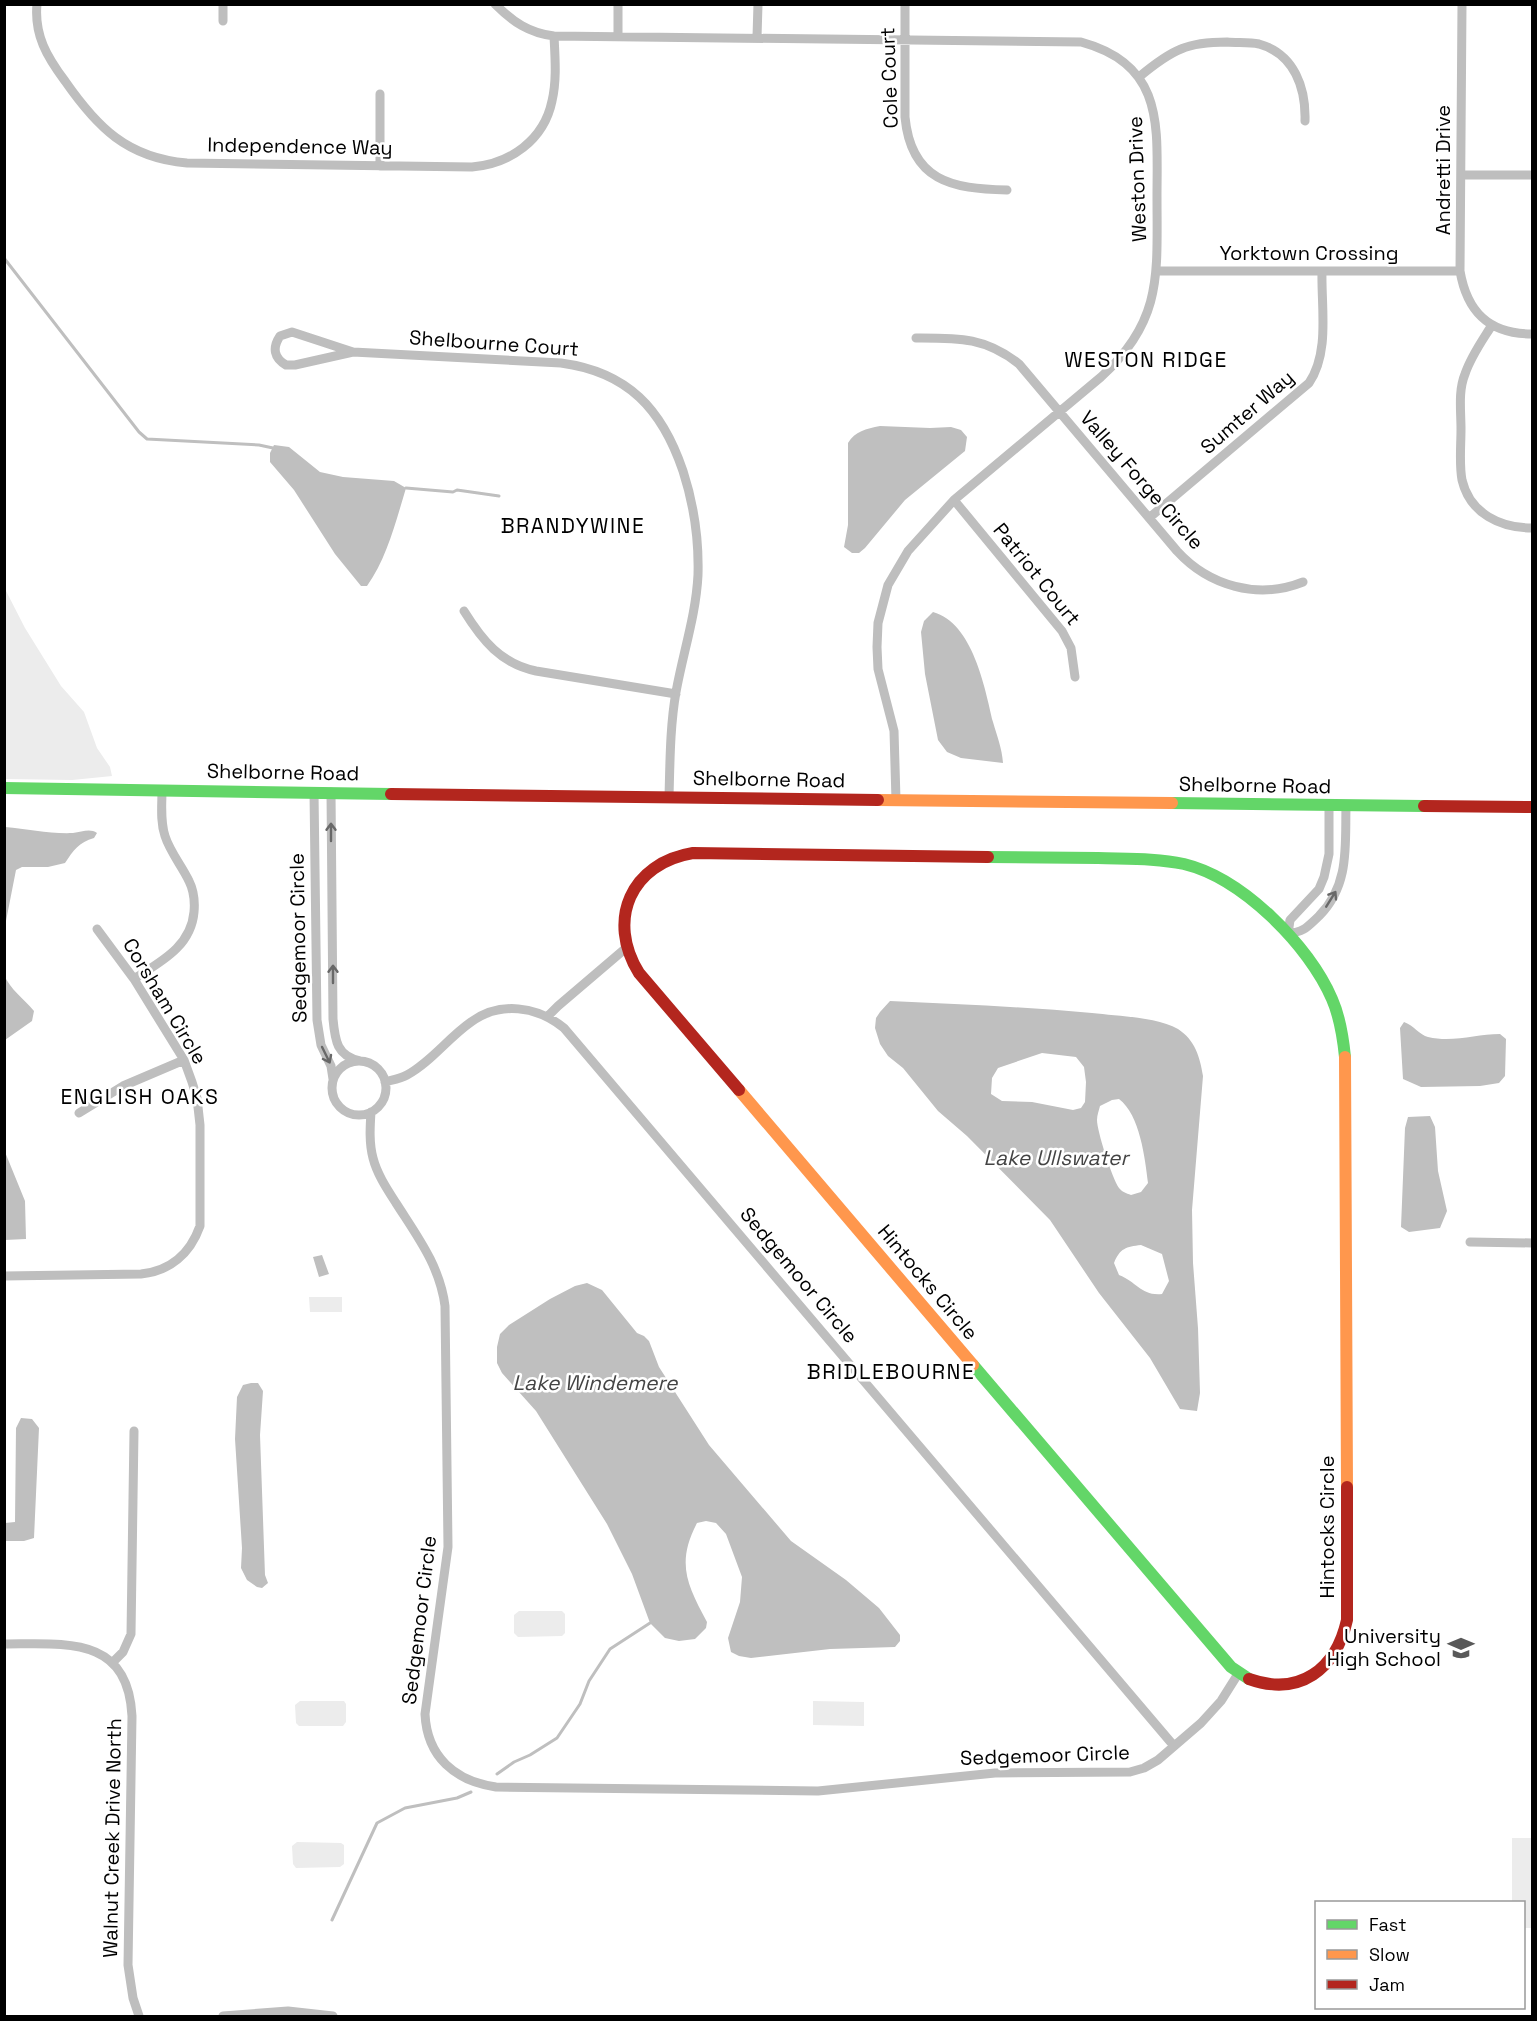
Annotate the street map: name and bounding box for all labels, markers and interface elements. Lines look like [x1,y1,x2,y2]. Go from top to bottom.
street label: Cole Court [874,27,904,129]
street label: Andretti Drive [1430,105,1456,235]
street label: Weston Drive [1122,116,1152,242]
street label: Independence Way [207,131,393,161]
street label: Yorktown Crossing [1219,240,1399,266]
street label: Shelbourne Court [408,324,580,362]
district label: WESTON RIDGE [1064,346,1228,373]
street label: Sumter Way [1195,364,1299,460]
street label: Valley Forge Circle [1075,405,1209,555]
district label: BRANDYWINE [501,512,645,539]
street label: Patriot Court [988,517,1086,631]
street label: Shelborne Road [207,758,359,786]
street label: Shelborne Road [693,765,845,793]
street label: Shelborne Road [1179,771,1331,799]
one-way arrow [326,823,337,843]
street label: Sedgemoor Circle [284,853,312,1023]
one-way arrow [1326,891,1338,908]
street label: Corsham Circle [117,933,213,1069]
one-way arrow [327,965,338,985]
one-way arrow [320,1046,332,1064]
district label: ENGLISH OAKS [61,1083,219,1110]
water label: Lake Ullswater [984,1144,1131,1171]
street label: Sedgemoor Circle [734,1202,864,1348]
street label: Hintocks Circle [872,1219,984,1345]
district label: BRIDLEBOURNE [807,1358,975,1385]
water label: Lake Windemere [513,1369,679,1396]
street label: Hintocks Circle [1314,1456,1340,1598]
street label: Sedgemoor Circle [396,1534,442,1706]
place label: University High School [1327,1623,1441,1672]
school or university icon: University High School [1446,1633,1476,1663]
street label: Walnut Creek Drive North [97,1718,127,1958]
street label: Sedgemoor Circle [960,1739,1130,1771]
legend [1315,1901,1525,2009]
text: Fast [1369,1913,1406,1936]
text: Slow [1369,1943,1410,1966]
text: Jam [1369,1973,1405,1996]

